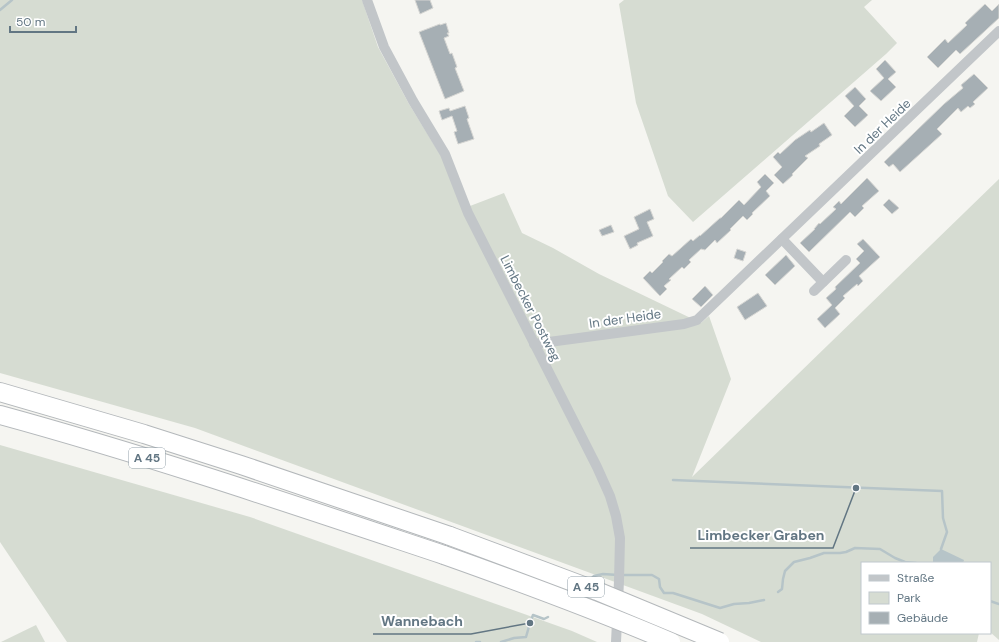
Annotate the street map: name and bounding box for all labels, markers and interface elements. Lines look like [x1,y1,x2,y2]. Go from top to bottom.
scale bar [10,8,76,34]
text: 50 m [16,14,45,30]
street label: In der Heide [850,95,914,158]
street label: Limbecker Postweg [496,252,565,364]
street label: In der Heide [588,305,662,332]
road number: A 45 [129,448,165,468]
callout: Limbecker Graben [690,522,833,548]
text: Limbecker Graben [698,526,824,544]
legend [861,562,991,634]
text: Straße [897,570,934,586]
road number: A 45 [568,577,604,597]
text: Park [897,590,921,606]
callout: Wannebach [373,608,471,634]
text: Gebäude [897,610,948,626]
text: Wannebach [381,612,463,630]

